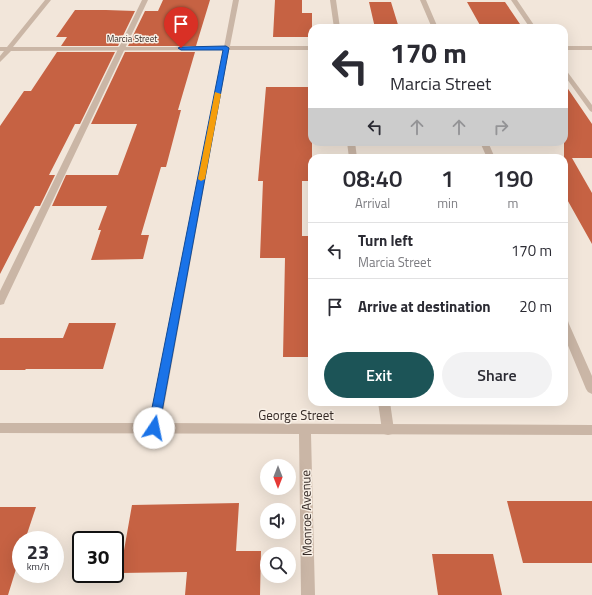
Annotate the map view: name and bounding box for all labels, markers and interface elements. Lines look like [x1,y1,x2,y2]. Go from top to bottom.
pin [164,7.0,198,48]
icon: arrive [170,13,192,35]
text: 170 m [390,31,467,74]
street label: Marcia Street [107,32,158,45]
icon: left [324,40,376,92]
text: Marcia Street [390,70,491,97]
icon: left [364,116,386,138]
icon: ahead [406,116,428,138]
icon: ahead [448,116,470,138]
icon: right [490,116,512,138]
text: 08:40 [343,160,402,196]
text: 1 [441,160,454,196]
text: 190 [493,160,533,196]
text: Arrival [355,193,390,213]
text: min [437,193,458,213]
text: m [508,193,518,213]
text: Turn left [358,229,413,252]
text: 170 m [511,239,552,262]
icon: left [324,240,346,262]
text: Marcia Street [358,252,431,272]
text: Arrive at destination [358,295,491,318]
text: 20 m [519,295,552,318]
icon: arrive [324,296,346,318]
button: Exit [324,352,434,398]
button: Share [442,352,552,398]
street label: George Street [258,405,334,425]
position arrow [133,407,175,449]
north arrow [260,459,296,495]
map controls [260,459,296,583]
street label: Monroe Avenue [295,470,317,556]
button: sound [260,503,296,539]
speed limit sign: 30 [72,531,124,583]
text: 23 [27,536,49,567]
button: search [260,547,296,583]
text: km/h [27,559,49,574]

